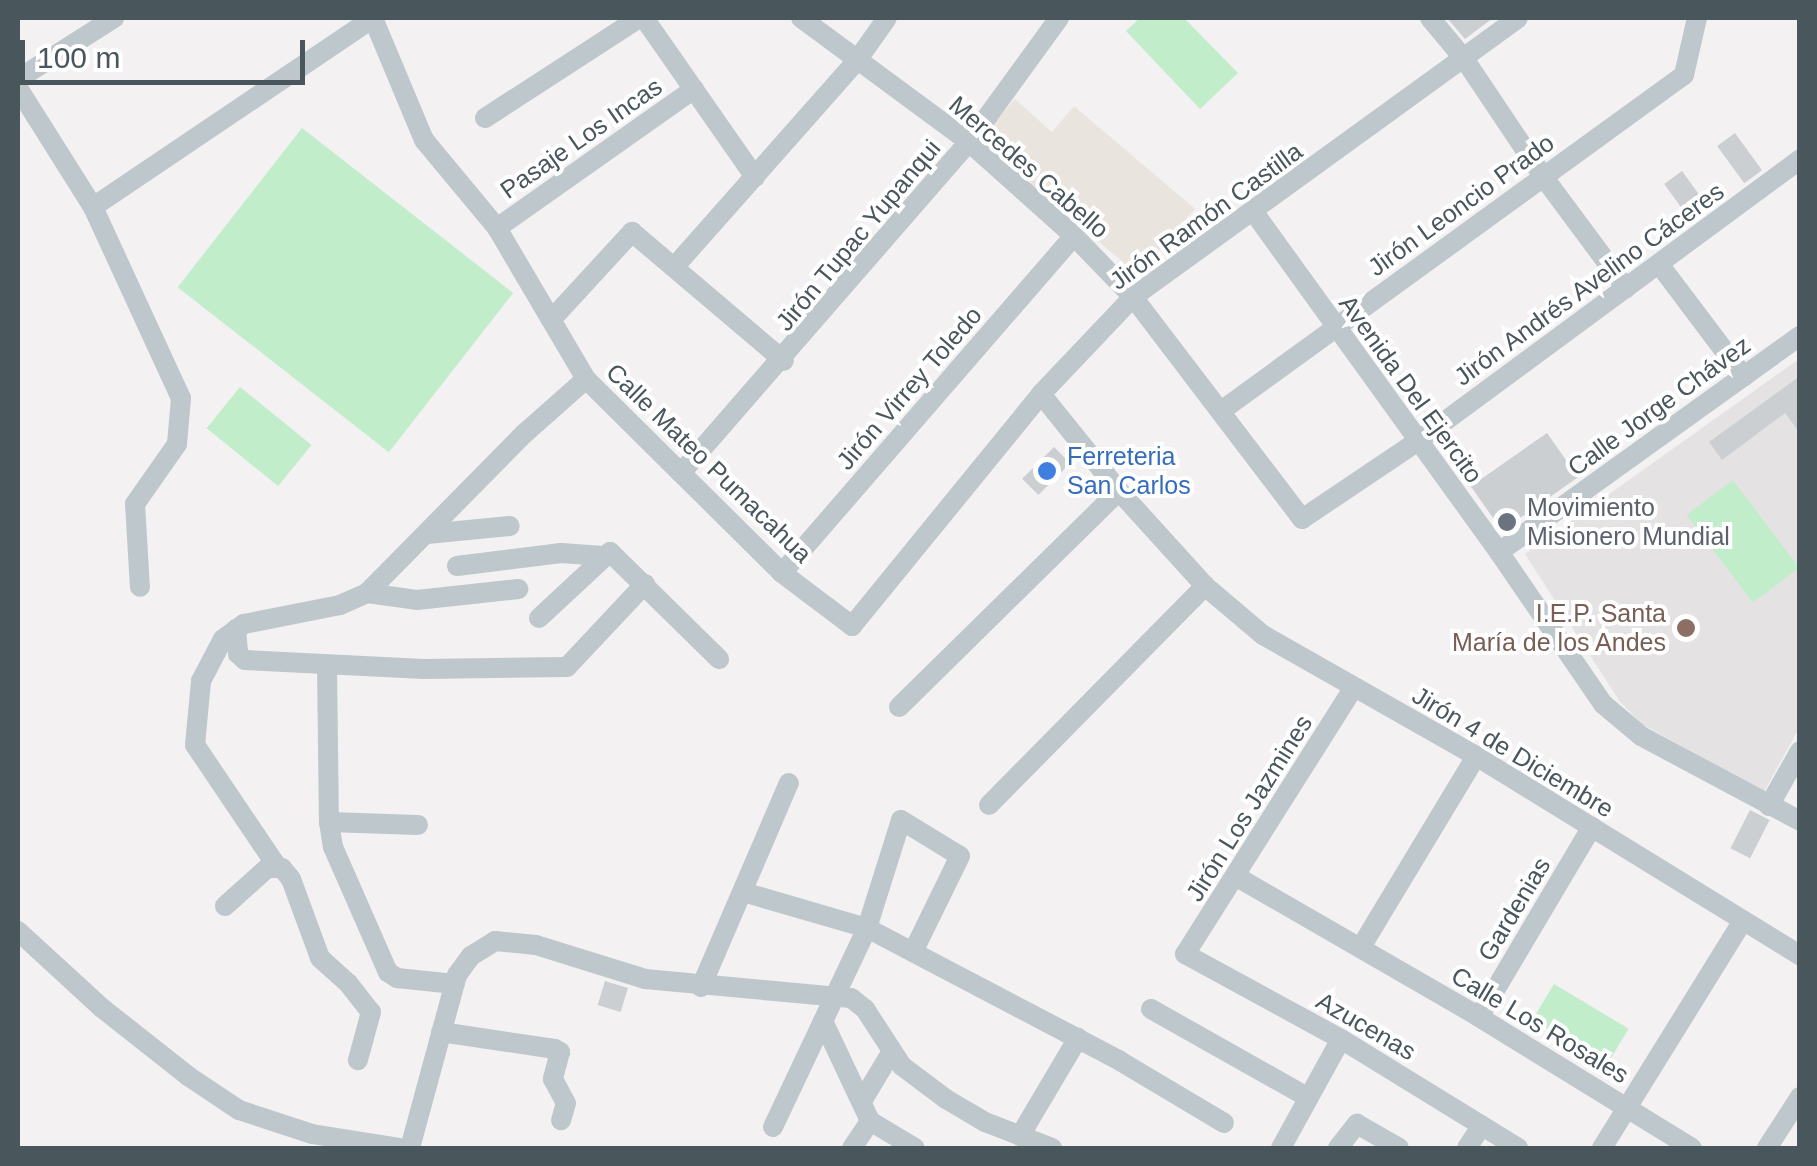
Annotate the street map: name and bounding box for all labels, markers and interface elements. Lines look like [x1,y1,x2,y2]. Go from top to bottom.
scale bar [25,20,310,82]
text: 100 m [37,41,120,74]
street label: Pasaje Los Incas [494,71,668,205]
street label: Mercedes Cabello [943,90,1115,244]
street label: Jirón Leoncio Prado [1362,128,1560,282]
street label: Jirón Tupac Yupanqui [769,133,947,337]
street label: Jirón Ramón Castilla [1104,136,1308,296]
street label: Jirón Andrés Avelino Cáceres [1447,175,1731,393]
street label: Avenida Del Ejercito [1333,289,1489,489]
street label: Jirón Virrey Toledo [830,300,988,476]
street label: Calle Jorge Chávez [1562,330,1756,482]
street label: Calle Mateo Pumacahua [600,357,818,569]
place label: Ferreteria San Carlos [1067,442,1191,501]
marker: Ferreteria San Carlos [1036,460,1058,482]
place label: Movimiento Misionero Mundial [1527,493,1730,552]
marker: Movimiento Misionero Mundial [1496,511,1518,533]
place label: I.E.P. Santa María de los Andes [1451,599,1666,658]
marker: I.E.P. Santa María de los Andes [1675,617,1697,639]
street label: Jirón 4 de Diciembre [1407,680,1619,824]
street label: Jirón Los Jazmines [1180,709,1318,907]
street label: Gardenias [1471,852,1557,966]
street label: Calle Los Rosales [1446,960,1634,1090]
street label: Azucenas [1311,986,1421,1066]

